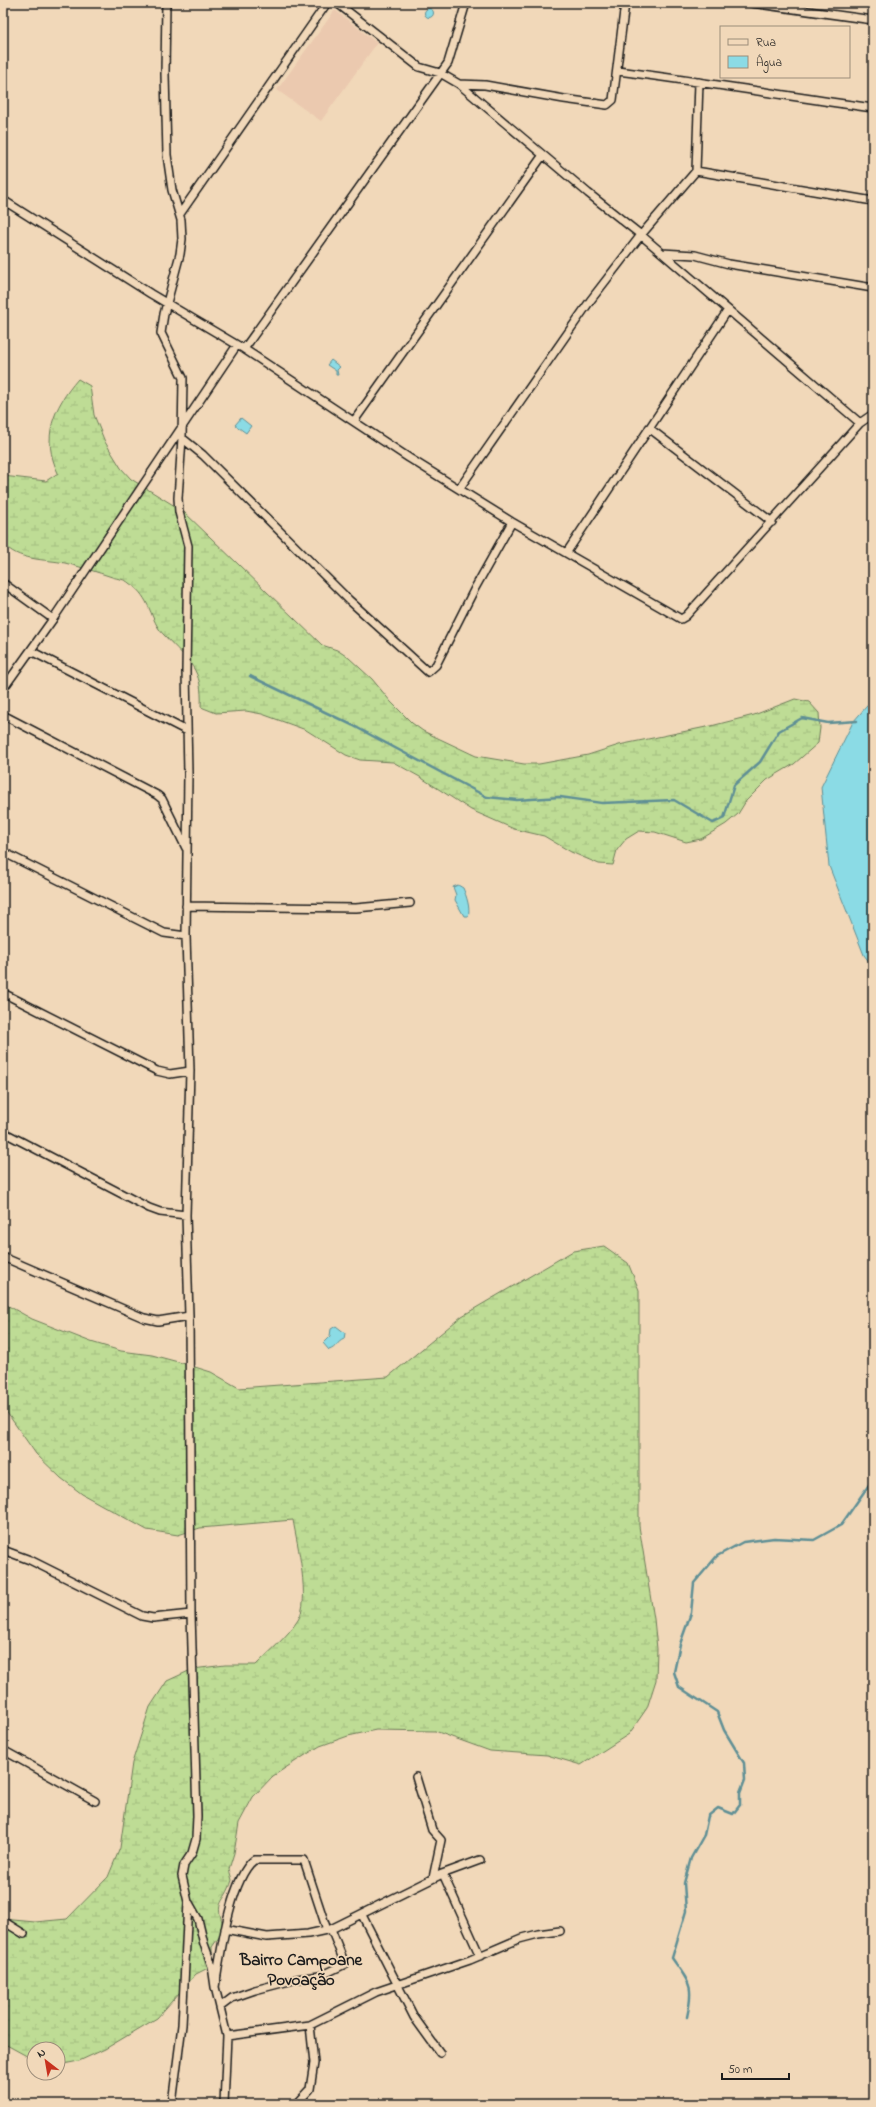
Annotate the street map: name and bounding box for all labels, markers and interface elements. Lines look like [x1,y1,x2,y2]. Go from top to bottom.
legend [720,26,850,78]
text: Rua [756,34,776,52]
text: Água [756,53,782,73]
district label: Bairro Campoane Povoação [239,1948,364,1993]
north arrow [26,2041,66,2081]
text: N [34,2045,49,2062]
scale bar [722,2055,789,2081]
text: 50 m [728,2061,752,2079]

